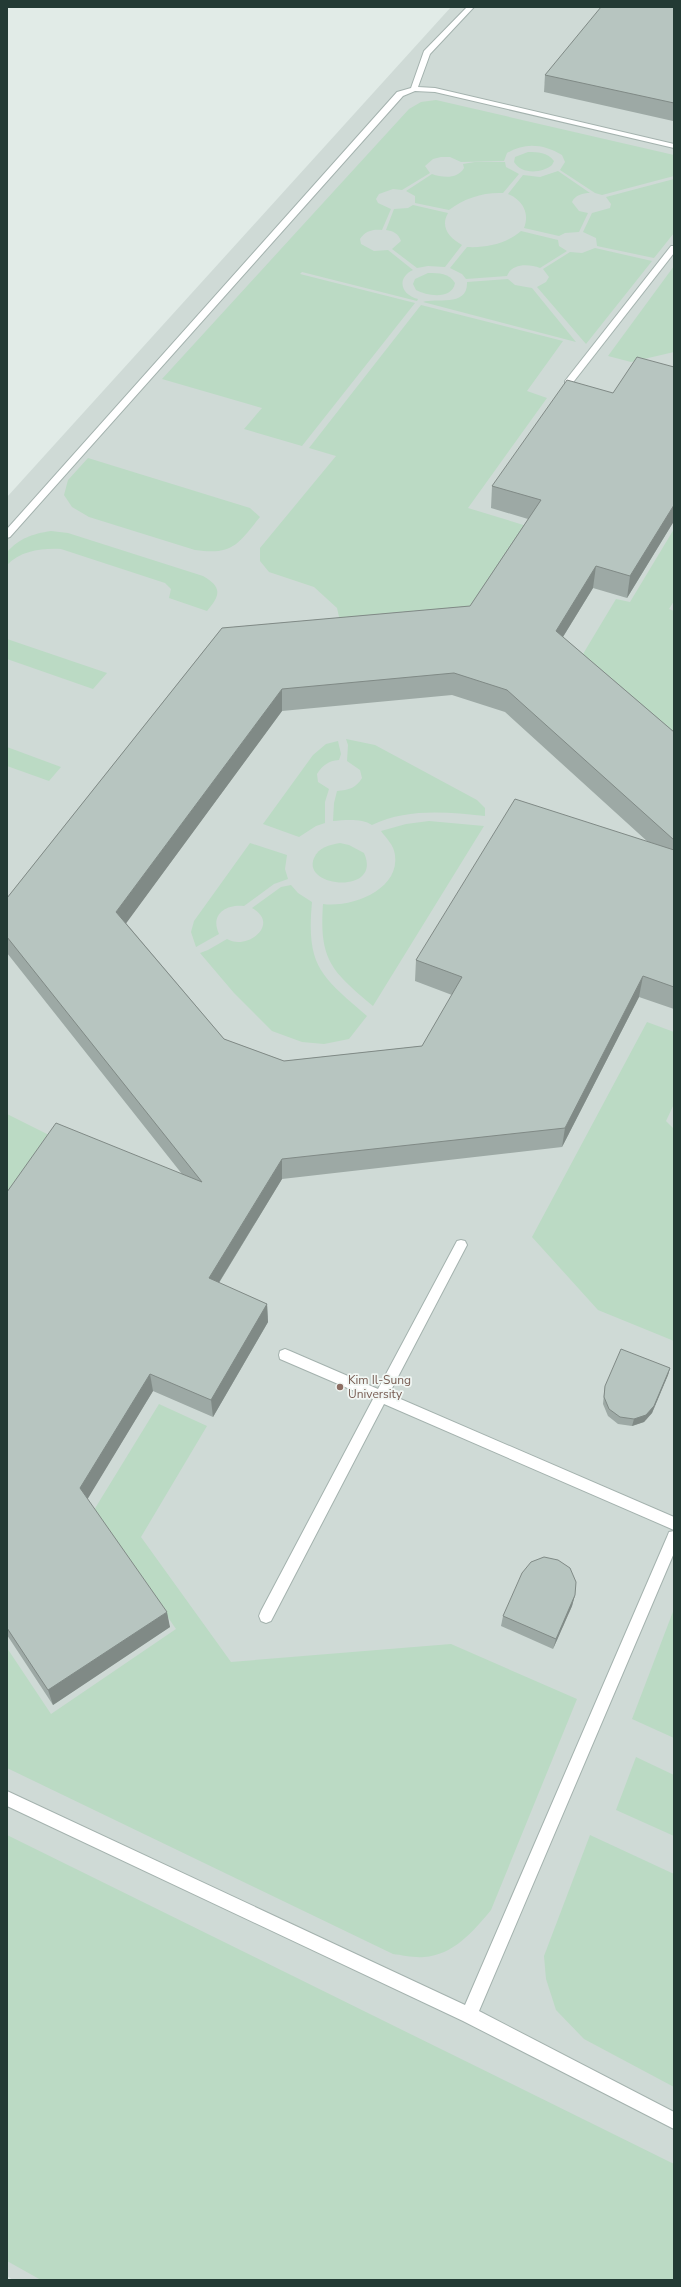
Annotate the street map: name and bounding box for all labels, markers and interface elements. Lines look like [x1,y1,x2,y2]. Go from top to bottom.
place label: Kim Il-Sung University [348,1372,411,1402]
marker: Kim Il-Sung University [335,1382,345,1392]

